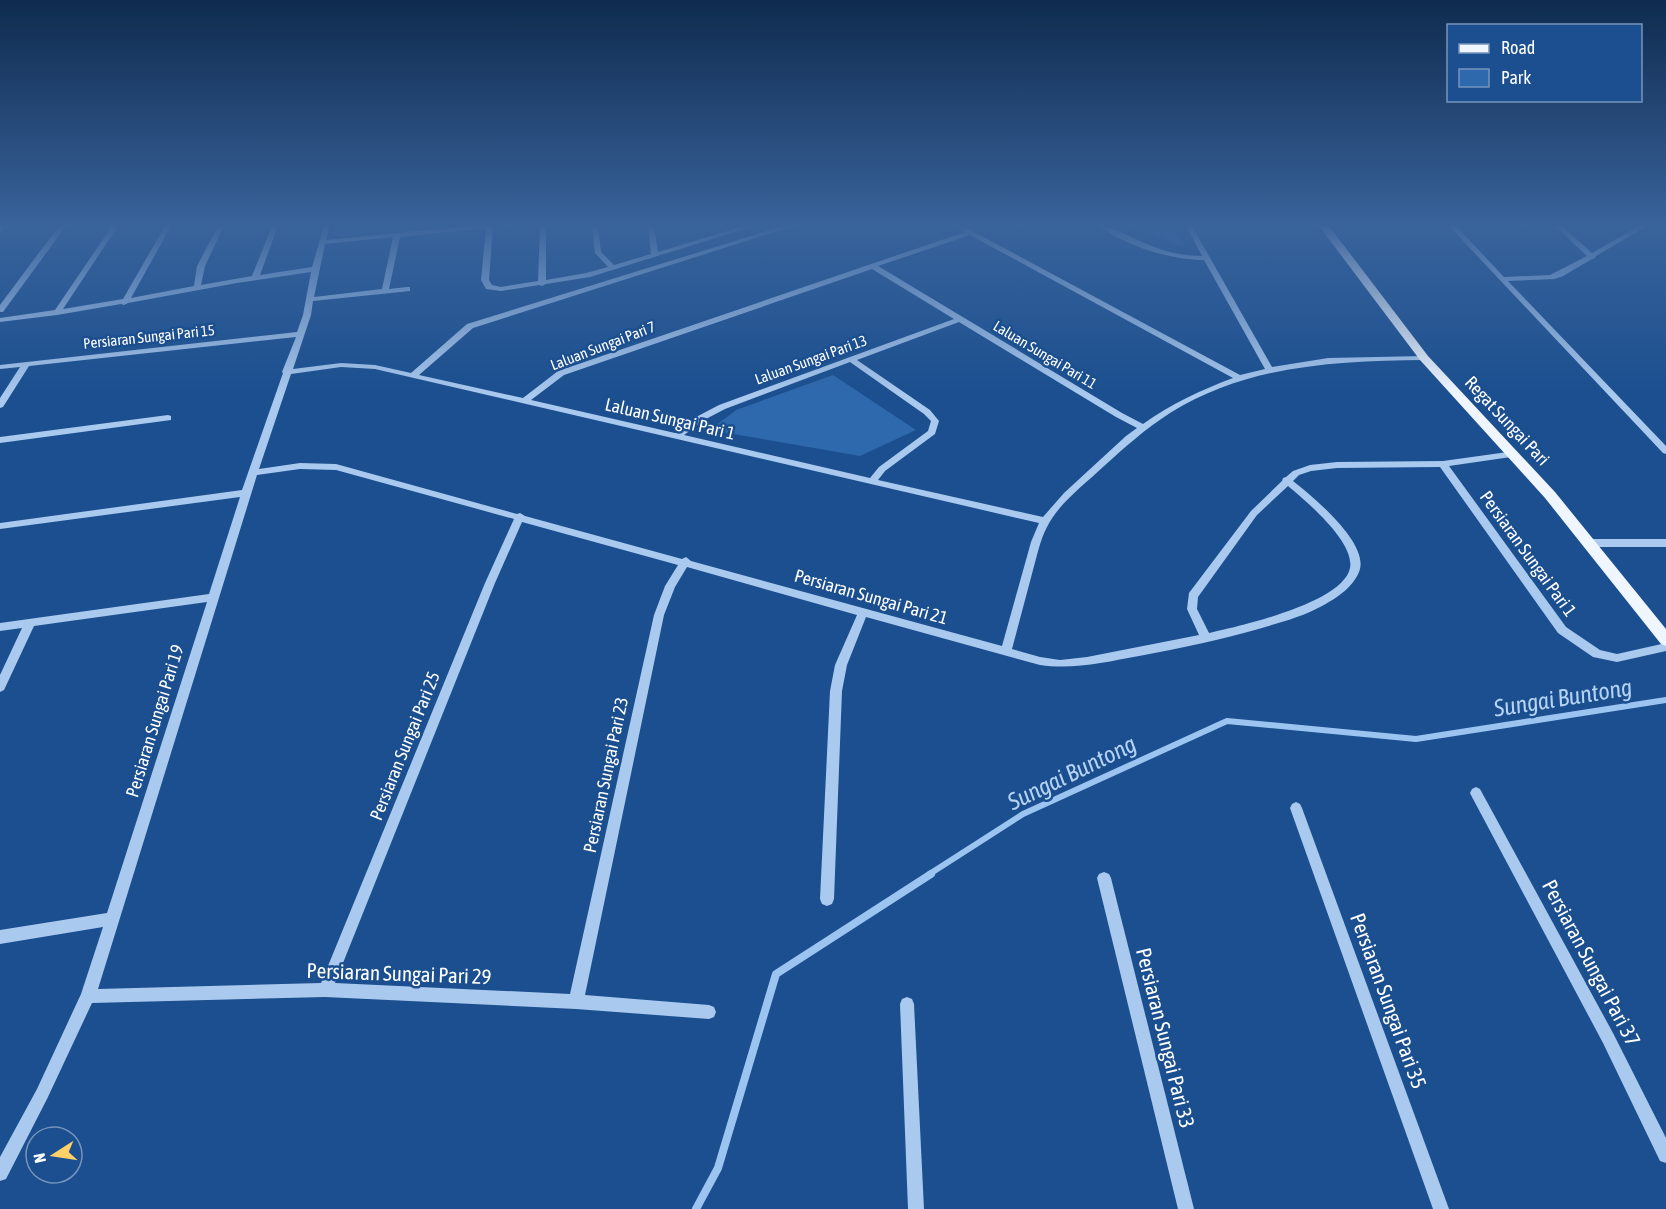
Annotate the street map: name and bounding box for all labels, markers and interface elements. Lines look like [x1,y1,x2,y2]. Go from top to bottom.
legend [1447,24,1642,102]
text: Road [1501,37,1535,58]
text: Park [1501,67,1531,88]
street label: Laluan Sungai Pari 11 [990,317,1100,392]
street label: Laluan Sungai Pari 7 [548,318,658,373]
street label: Persiaran Sungai Pari 15 [82,321,216,352]
street label: Laluan Sungai Pari 13 [753,331,869,388]
street label: Regat Sungai Pari [1461,372,1554,470]
street label: Laluan Sungai Pari 1 [603,393,737,444]
street label: Persiaran Sungai Pari 1 [1476,487,1581,621]
street label: Persiaran Sungai Pari 21 [792,565,950,628]
street label: Persiaran Sungai Pari 19 [121,642,188,800]
street label: Persiaran Sungai Pari 25 [365,668,444,823]
water label: Sungai Buntong [1491,673,1634,722]
street label: Persiaran Sungai Pari 23 [579,695,632,855]
water label: Sungai Buntong [1002,730,1140,816]
street label: Persiaran Sungai Pari 37 [1538,875,1646,1050]
street label: Persiaran Sungai Pari 35 [1346,910,1432,1092]
street label: Persiaran Sungai Pari 33 [1132,945,1200,1130]
street label: Persiaran Sungai Pari 29 [306,958,492,988]
north arrow [24,1125,84,1185]
text: N [30,1152,49,1165]

